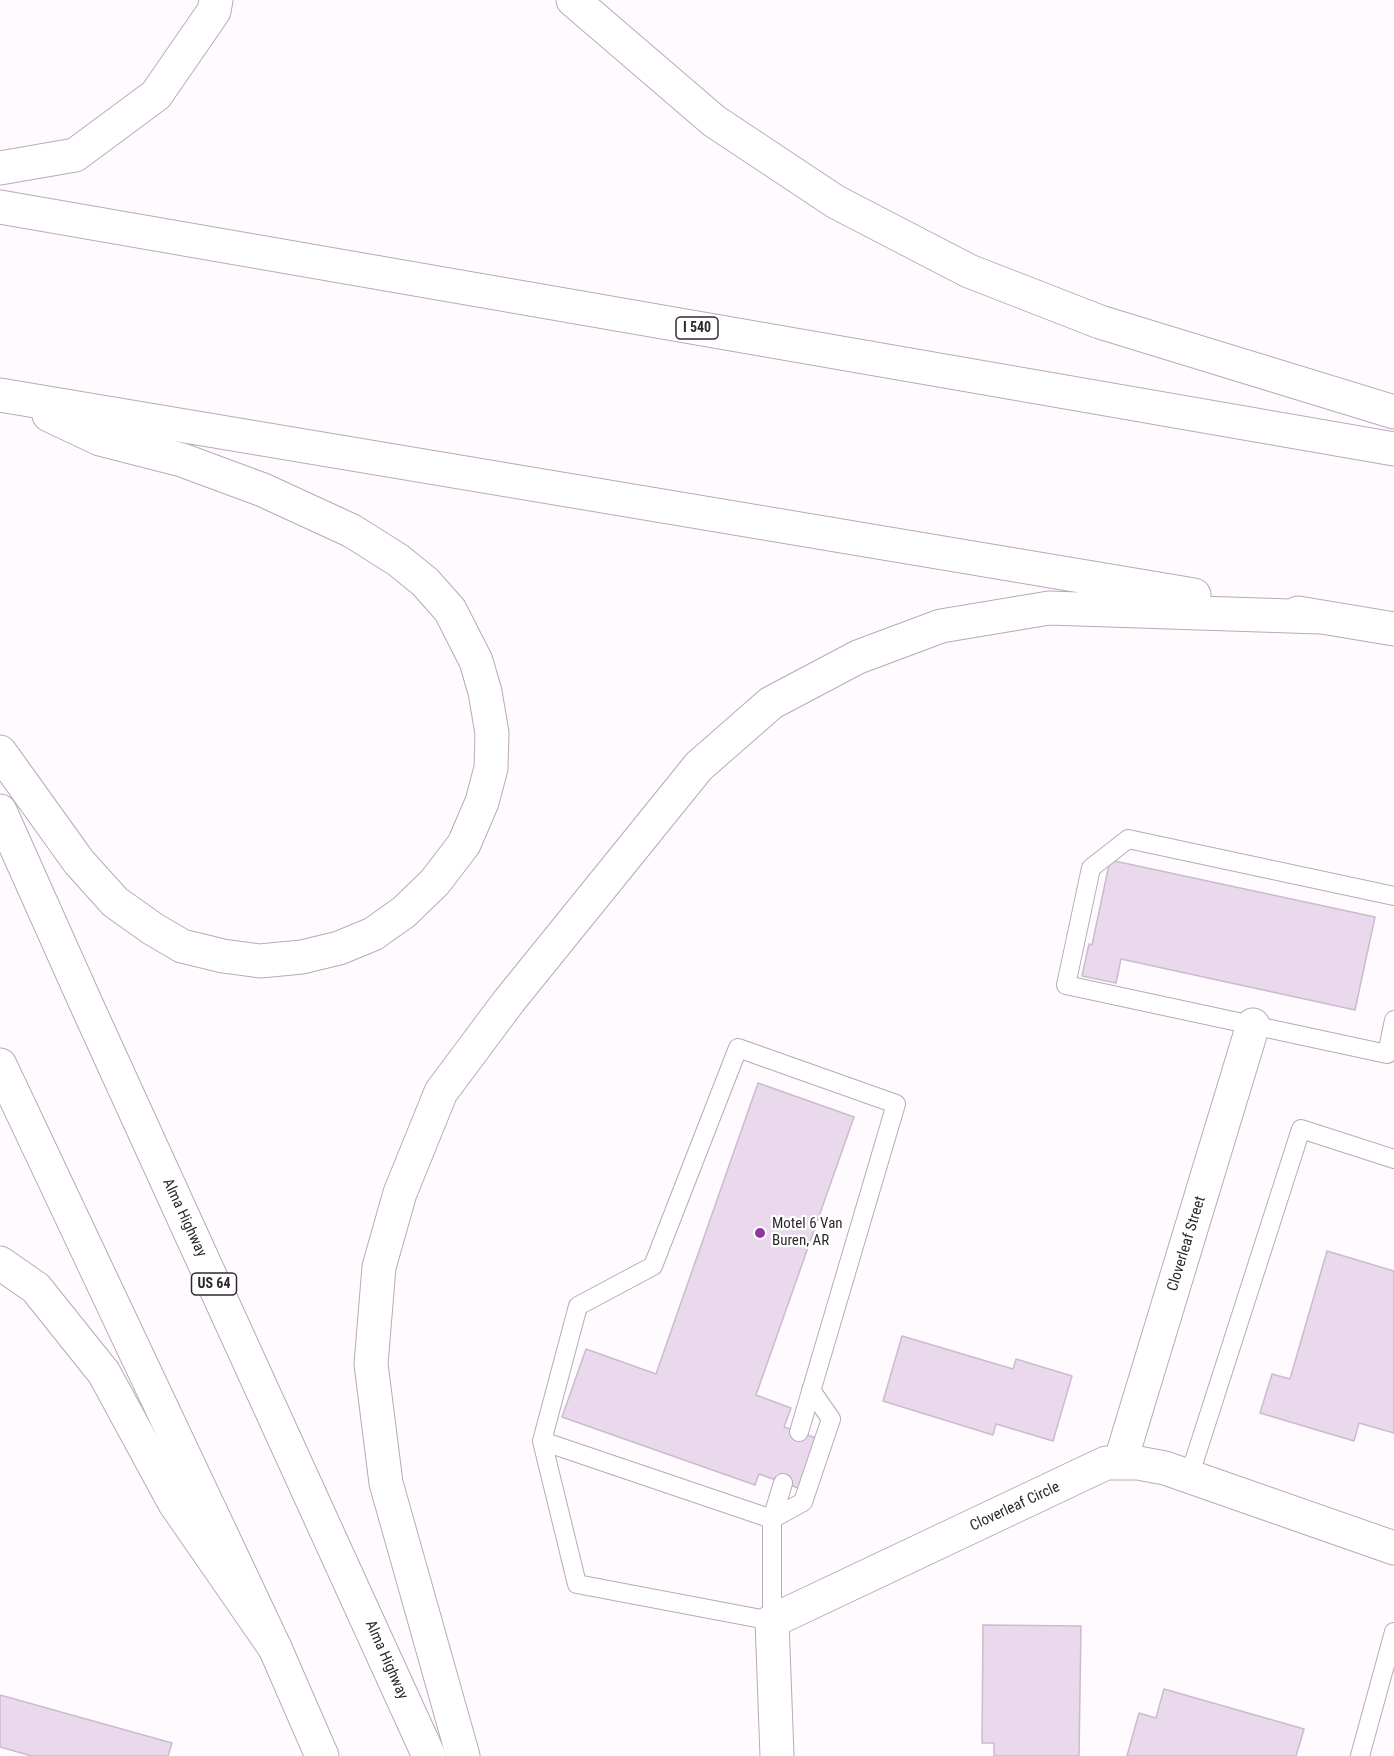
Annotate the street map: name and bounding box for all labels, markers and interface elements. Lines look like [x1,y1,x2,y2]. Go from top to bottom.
road number: I 540 [676,317,718,339]
street label: Alma Highway [158,1176,210,1260]
street label: Cloverleaf Street [1164,1194,1210,1294]
place label: Motel 6 Van Buren, AR [772,1215,843,1250]
marker: Motel 6 Van Buren, AR [753,1226,767,1240]
road number: US 64 [192,1273,236,1295]
street label: Cloverleaf Circle [967,1478,1063,1536]
street label: Alma Highway [361,1618,411,1702]

